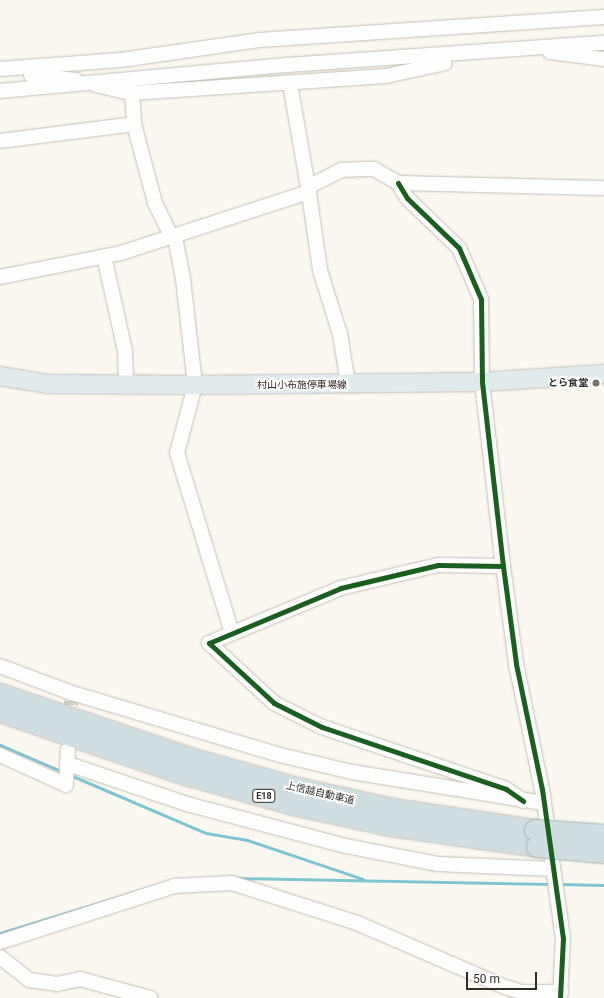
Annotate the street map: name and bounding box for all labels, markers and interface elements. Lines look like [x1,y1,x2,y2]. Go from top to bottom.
place label: とら食堂 [548,377,588,389]
marker: とら食堂 [591,378,601,388]
street label: 村山小布施停車場線 [257,379,347,391]
street label: 上信越自動車道 [285,779,355,807]
road number: E18 [252,789,276,803]
scale bar [468,964,539,990]
text: 50 m [473,972,500,986]

